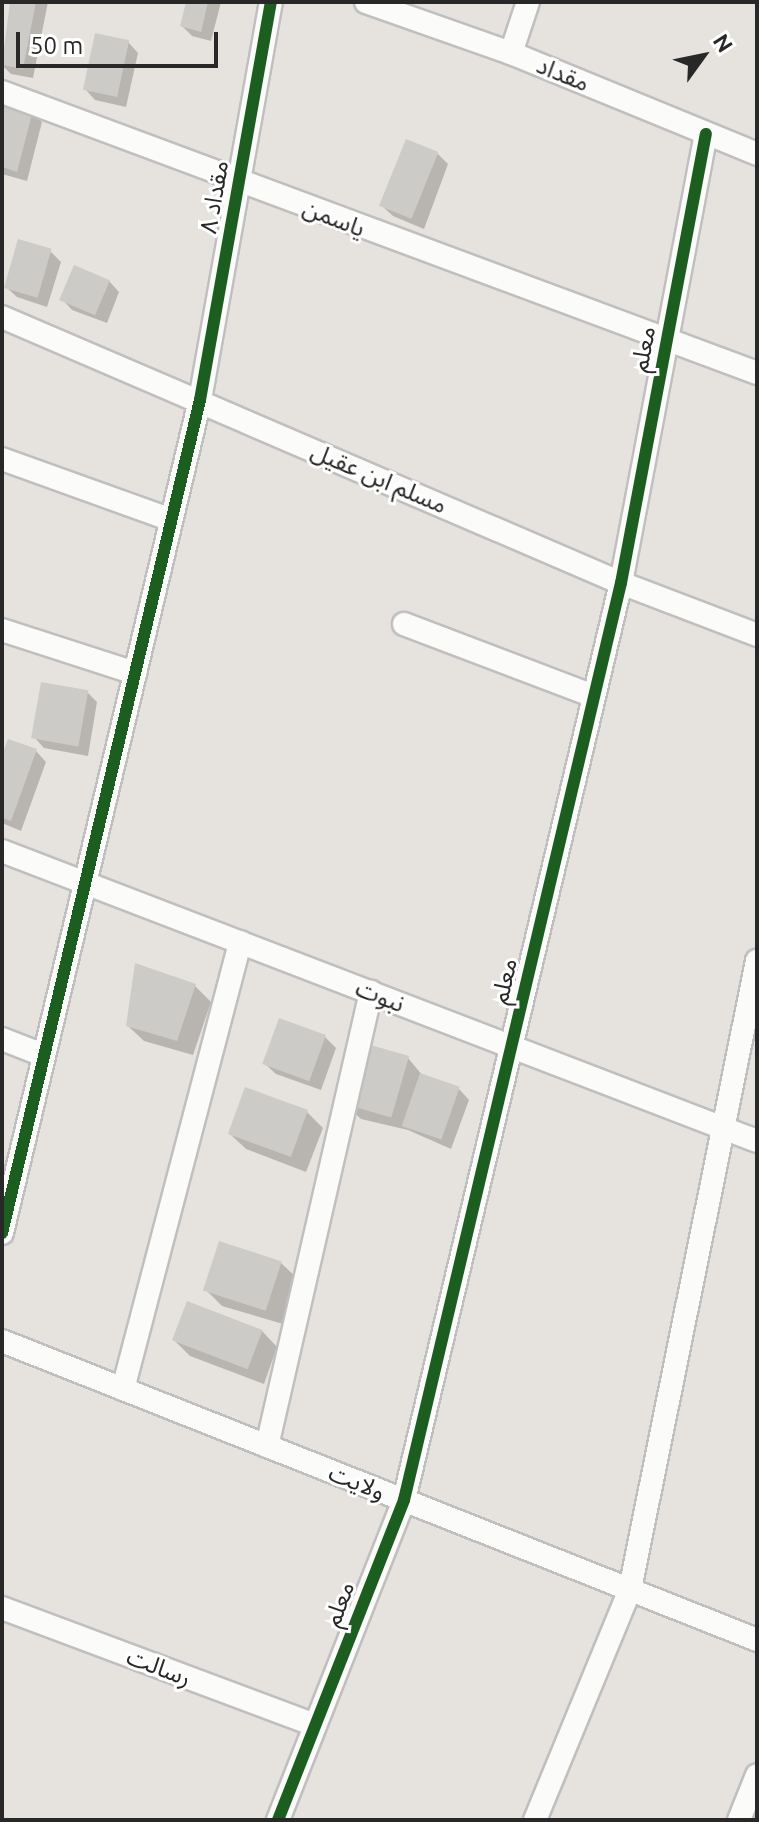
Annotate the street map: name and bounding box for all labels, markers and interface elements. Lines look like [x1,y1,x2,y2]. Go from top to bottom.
scale bar [20,16,222,66]
north arrow [663,16,743,96]
text: N [709,29,738,56]
text: 50 m [30,32,83,59]
street label: مقداد [532,50,594,98]
street label: مقداد ۸ [193,158,235,236]
street label: یاسمن [299,193,369,243]
street label: معلم [624,324,662,374]
street label: مسلم ابن عقیل [307,436,451,520]
street label: معلم [485,955,523,1007]
street label: نبوت [352,974,408,1018]
street label: ولایت [325,1458,389,1506]
street label: معلم [317,1577,361,1631]
street label: رسالت [123,1642,195,1692]

